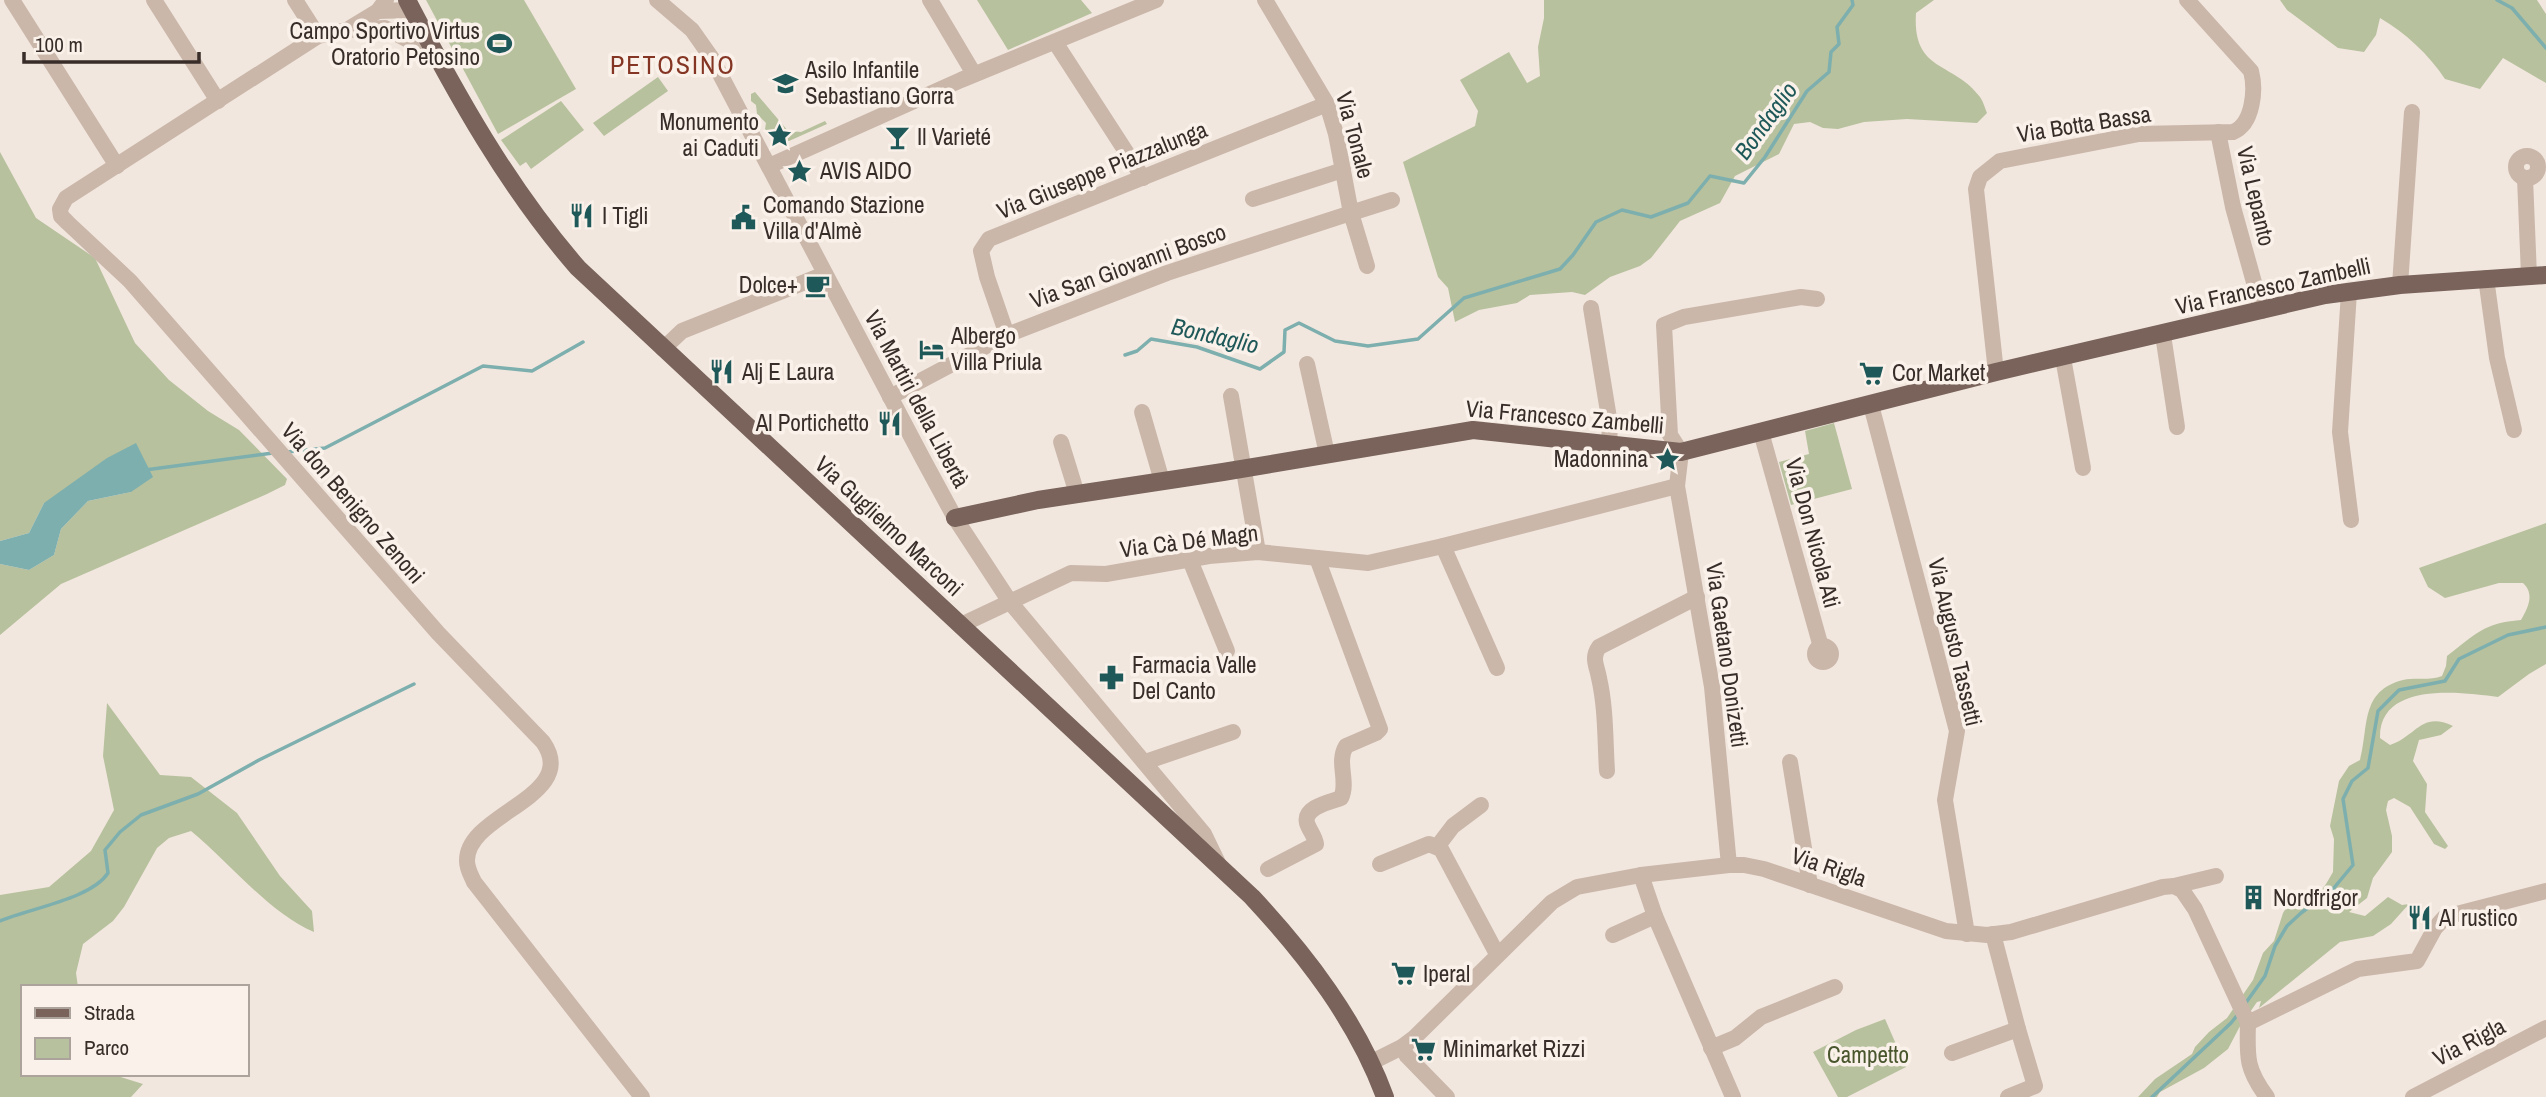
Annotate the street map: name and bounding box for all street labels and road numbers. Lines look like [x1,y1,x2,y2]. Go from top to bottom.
street label: Via Tonale [1329,88,1382,182]
street label: Via Botta Bassa [2015,98,2153,149]
street label: Via Giuseppe Piazzalunga [992,113,1212,226]
street label: Via Lepanto [2230,143,2283,249]
street label: Via San Giovanni Bosco [1026,216,1230,315]
street label: Via Francesco Zambelli [2172,250,2373,321]
street label: Via Martiri della Libertà [858,305,978,493]
street label: Via Francesco Zambelli [1465,392,1665,441]
street label: Via don Benigno Zenoni [275,415,432,590]
street label: Via Guglielmo Marconi [808,449,970,603]
street label: Via Don Nicola Ati [1779,455,1848,611]
street label: Via Cà Dé Magn [1118,517,1260,564]
street label: Via Augusto Tassetti [1921,555,1990,729]
street label: Via Gaetano Donizetti [1699,561,1756,749]
street label: Via Rigla [1788,839,1871,894]
street label: Via Rigla [2427,1010,2511,1073]

